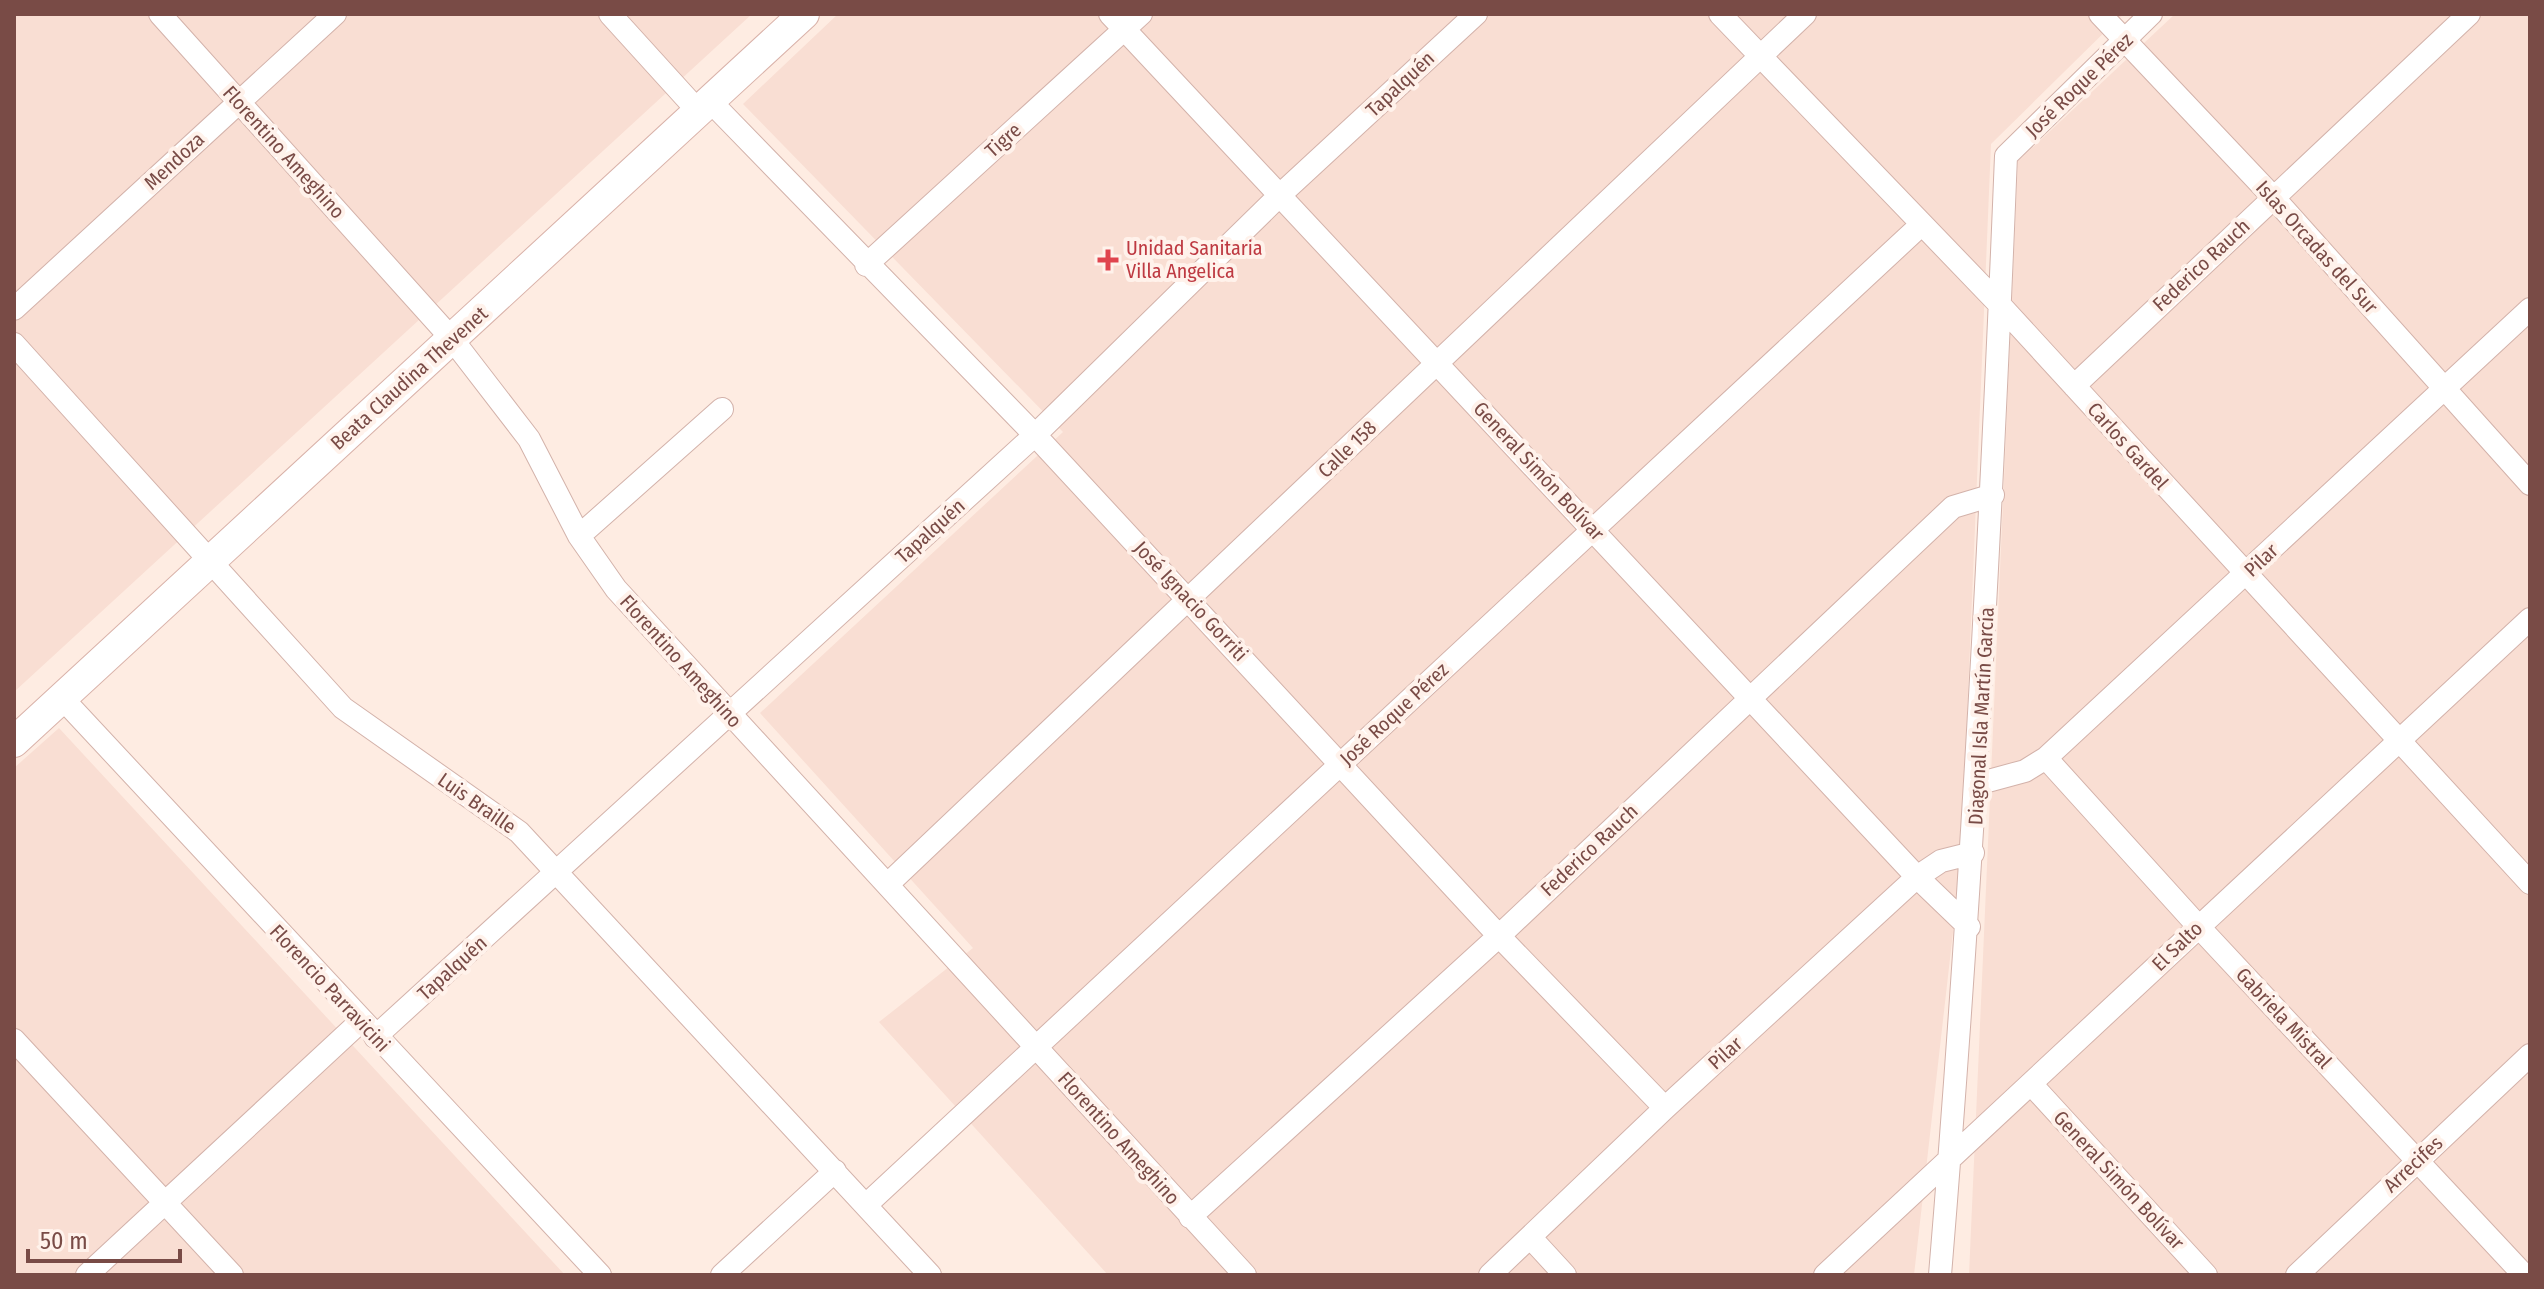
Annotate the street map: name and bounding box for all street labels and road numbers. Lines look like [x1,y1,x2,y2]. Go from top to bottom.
street label: José Roque Pérez [2020,28,2138,142]
street label: Tapalquén [1361,46,1439,122]
street label: Florentino Ameghino [218,81,350,223]
street label: Tigre [980,118,1026,162]
street label: Mendoza [139,127,209,195]
street label: Islas Orcadas del Sur [2251,176,2383,318]
street label: Federico Rauch [2147,214,2255,316]
street label: Beata Claudina Thevenet [326,301,493,455]
street label: General Simón Bolívar [1469,397,1610,545]
street label: Carlos Gardel [2083,397,2173,495]
street label: Calle 158 [1313,416,1381,482]
street label: Tapalquén [890,494,970,568]
street label: José Ignacio Gorriti [1129,536,1253,666]
street label: Pilar [2239,538,2283,582]
street label: Florentino Ameghino [615,590,747,732]
street label: Diagonal Isla Martín García [1963,606,1999,826]
street label: José Roque Pérez [1335,657,1453,770]
street label: Luis Braille [433,767,521,839]
street label: Federico Rauch [1535,799,1643,901]
street label: El Salto [2147,916,2207,976]
street label: Florencio Parravicini [265,919,395,1057]
street label: Tapalquén [412,931,492,1005]
street label: Gabriela Mistral [2231,963,2337,1073]
street label: Pilar [1703,1032,1747,1074]
street label: Florentino Ameghino [1053,1067,1185,1209]
street label: General Simón Bolívar [2049,1106,2190,1254]
street label: Arrecifes [2379,1131,2447,1197]

